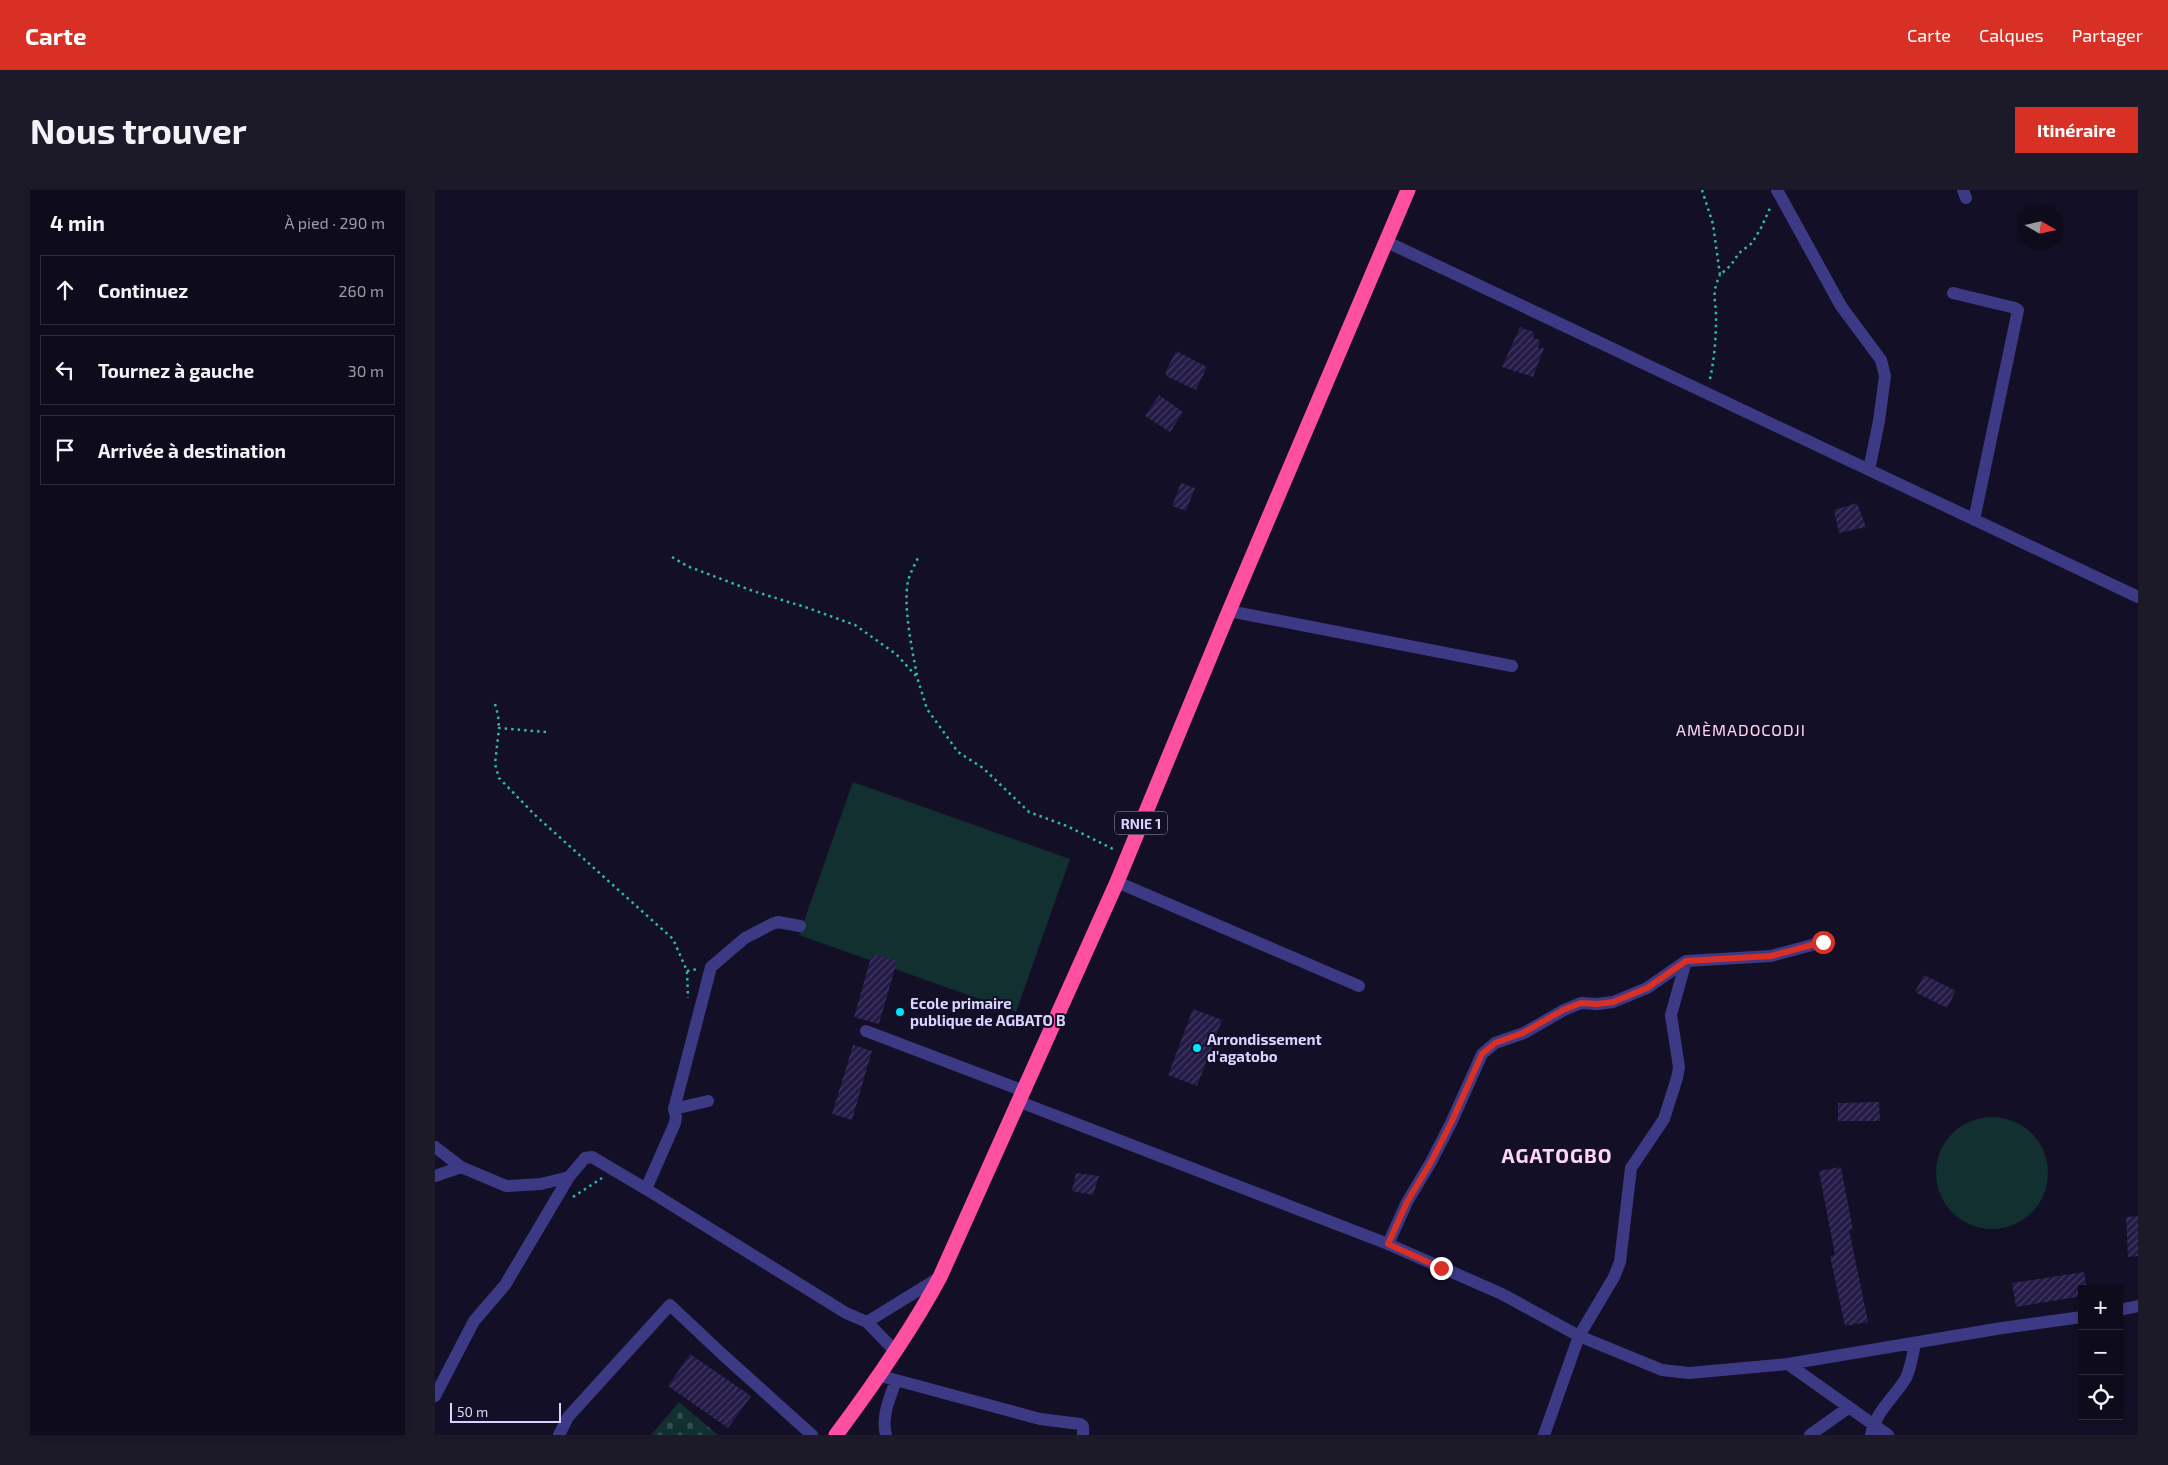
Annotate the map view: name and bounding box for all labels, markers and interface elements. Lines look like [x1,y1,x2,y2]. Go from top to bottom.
text: Carte [25,21,86,50]
text: Carte [1907,24,1951,46]
text: Calques [1979,24,2044,46]
text: Partager [2072,24,2143,46]
button: Itinéraire [2015,107,2138,153]
text: Nous trouver [30,109,247,151]
north arrow [2018,205,2063,250]
text: 4 min [50,210,105,235]
text: À pied · 290 m [285,213,385,232]
icon: ahead [51,276,79,304]
text: Continuez [98,279,188,302]
text: 260 m [339,281,384,300]
icon: left [51,356,79,384]
text: Tournez à gauche [98,359,254,382]
text: 30 m [348,361,384,380]
icon: arrive [51,436,79,464]
text: Arrivée à destination [98,439,286,462]
district label: AMÈMADOCODJI [1676,720,1806,739]
road number: RNIE 1 [1115,812,1167,834]
route start [1812,931,1835,954]
place label: Ecole primaire publique de AGBATO B [910,994,1066,1029]
marker: Ecole primaire publique de AGBATO B [894,1006,906,1018]
place label: Arrondissement d'agatobo [1207,1030,1322,1065]
marker: Arrondissement d'agatobo [1191,1042,1203,1054]
district label: AGATOGBO [1502,1143,1612,1167]
route end [1430,1257,1453,1280]
map controls [2078,1285,2123,1420]
button: + [2078,1285,2123,1330]
button: − [2078,1330,2123,1375]
button: locate [2078,1375,2123,1420]
scale bar [450,1400,561,1423]
text: 50 m [457,1403,488,1420]

